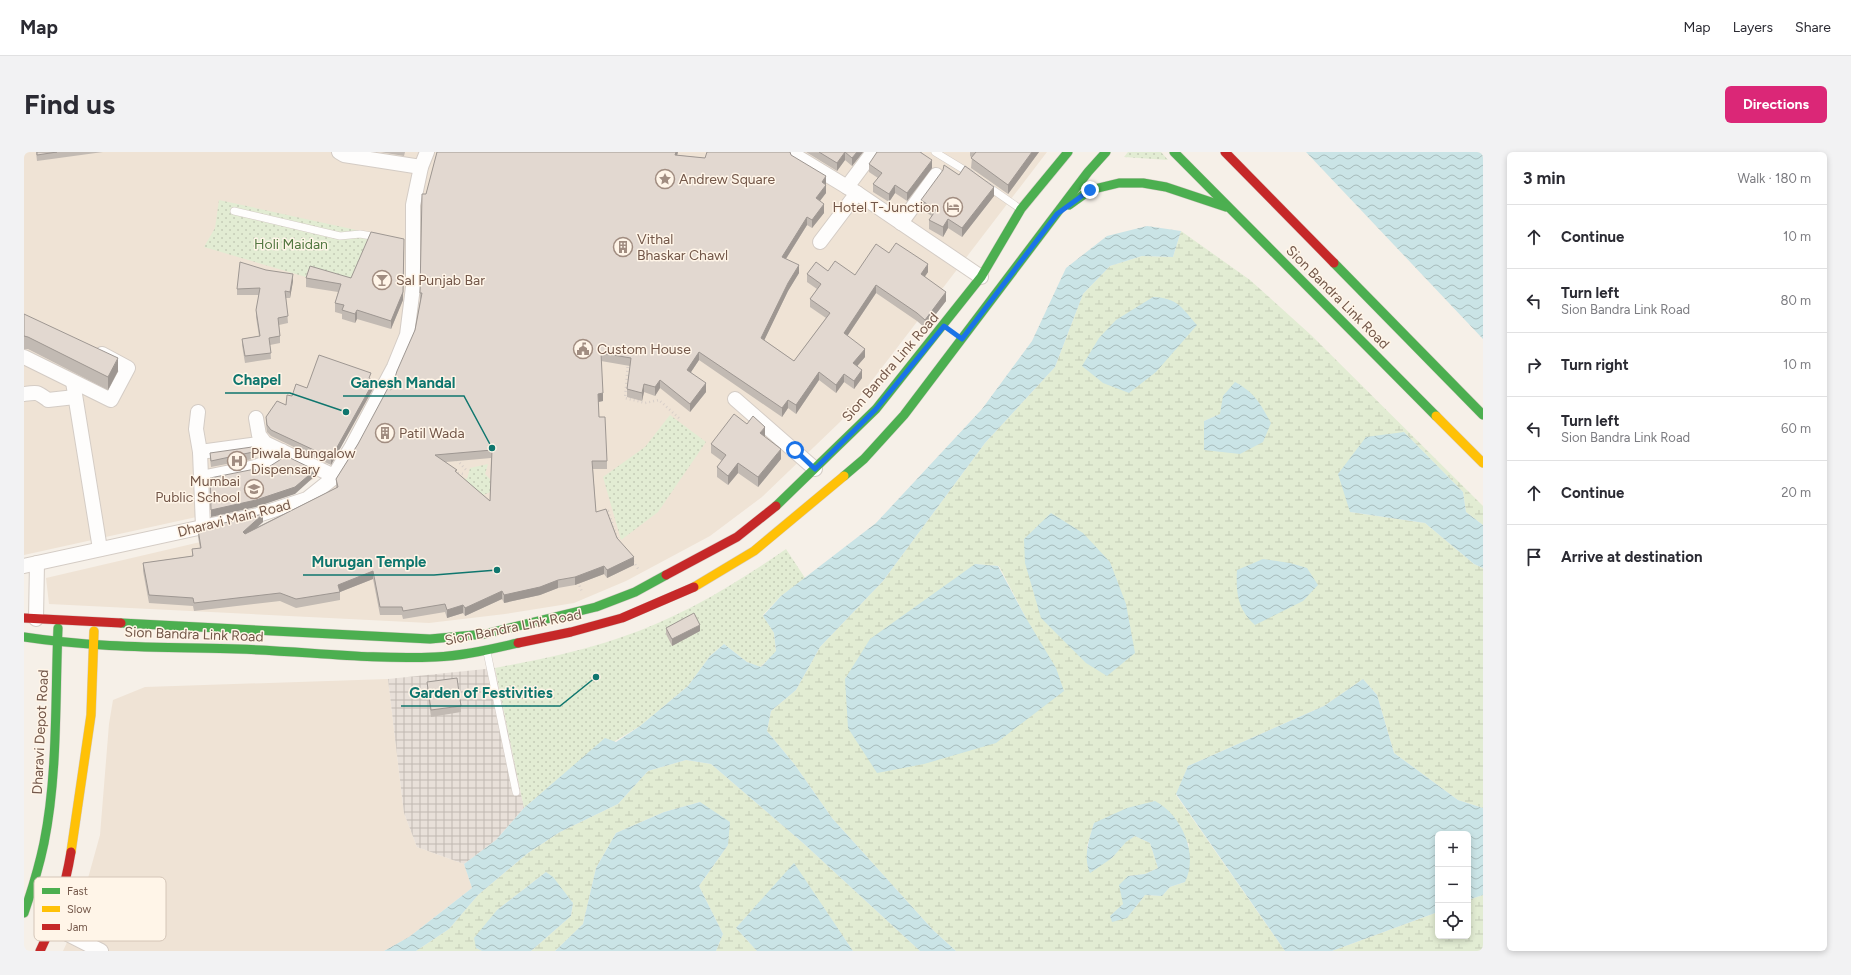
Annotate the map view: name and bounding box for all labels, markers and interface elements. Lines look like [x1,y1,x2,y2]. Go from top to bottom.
text: Map [20,16,58,39]
text: Map [1683,19,1711,36]
text: Layers [1733,19,1773,36]
text: Share [1795,19,1831,36]
button: Directions [1725,86,1827,123]
text: Find us [24,87,115,121]
place icon: Andrew Square [654,168,676,190]
text: 3 min [1523,168,1565,188]
place label: Andrew Square [679,171,775,188]
text: Walk · 180 m [1738,171,1811,186]
route end [1081,181,1099,199]
hotel icon: Hotel T-Junction [942,196,964,218]
place label: Hotel T-Junction [832,199,939,216]
icon: ahead [1523,226,1545,248]
text: Continue [1561,228,1624,246]
text: 10 m [1783,229,1811,244]
place label: Vithal Bhaskar Chawl [637,231,728,264]
park label: Holi Maidan [254,236,328,253]
building icon: Vithal Bhaskar Chawl [612,236,634,258]
street label: Sion Bandra Link Road [1282,242,1393,353]
bar icon: Sal Punjab Bar [371,269,393,291]
place label: Sal Punjab Bar [396,272,485,289]
text: Turn left [1561,284,1619,302]
icon: left [1523,290,1545,312]
text: 80 m [1780,293,1811,308]
text: Sion Bandra Link Road [1561,302,1690,317]
street label: Sion Bandra Link Road [838,309,942,425]
public building icon: Custom House [572,338,594,360]
place label: Custom House [597,341,691,358]
icon: right [1523,354,1545,376]
text: Turn right [1561,356,1629,374]
text: 10 m [1783,357,1811,372]
callout: Chapel [225,366,290,393]
callout: Ganesh Mandal [343,369,464,396]
text: Chapel [233,371,281,389]
text: Ganesh Mandal [350,374,456,392]
text: Turn left [1561,412,1619,430]
icon: left [1523,418,1545,440]
text: 60 m [1781,421,1811,436]
building icon: Patil Wada [374,422,396,444]
place label: Patil Wada [399,425,465,442]
text: Sion Bandra Link Road [1561,430,1690,445]
route start [786,441,804,459]
place label: Piwala Bungalow Dispensary [251,445,356,478]
hospital icon: Piwala Bungalow Dispensary [226,450,248,472]
place label: Mumbai Public School [155,473,240,506]
school or university icon: Mumbai Public School [243,478,265,500]
icon: ahead [1523,482,1545,504]
text: Continue [1561,484,1624,502]
text: 20 m [1781,485,1811,500]
street label: Dharavi Main Road [176,496,292,541]
icon: arrive [1523,546,1545,568]
callout: Murugan Temple [303,548,434,575]
text: Arrive at destination [1561,548,1702,566]
text: Murugan Temple [312,553,427,571]
street label: Sion Bandra Link Road [443,606,583,649]
street label: Sion Bandra Link Road [124,624,264,645]
street label: Dharavi Depot Road [29,669,52,795]
callout: Garden of Festivities [401,679,560,706]
text: Garden of Festivities [409,684,553,702]
map controls [1435,831,1471,939]
button: + [1435,831,1471,867]
button: − [1435,867,1471,903]
legend [34,877,166,941]
text: Fast [67,885,88,898]
text: Slow [67,903,91,916]
button: locate [1435,903,1471,939]
text: Jam [67,921,88,934]

